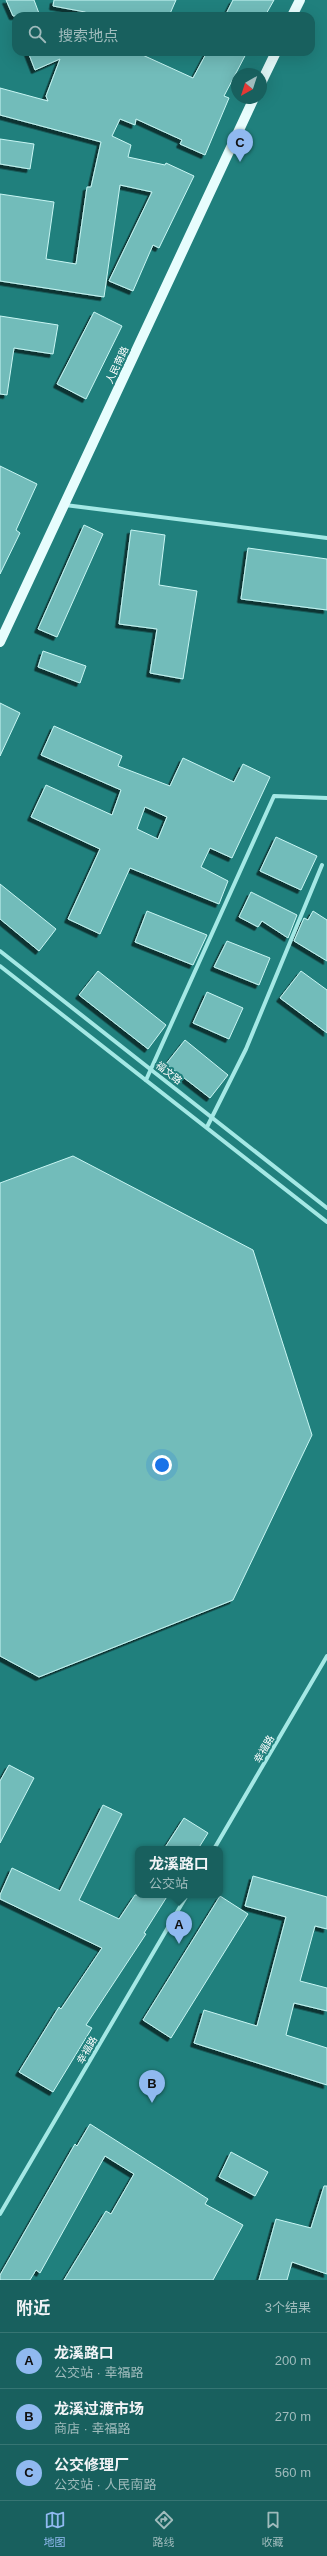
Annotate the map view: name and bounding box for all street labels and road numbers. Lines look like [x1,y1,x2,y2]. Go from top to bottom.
street label: 人民南路 [104,345,130,385]
street label: 福文路 [154,1059,184,1087]
street label: 幸福路 [252,1733,276,1765]
street label: 幸福路 [75,2034,99,2066]

